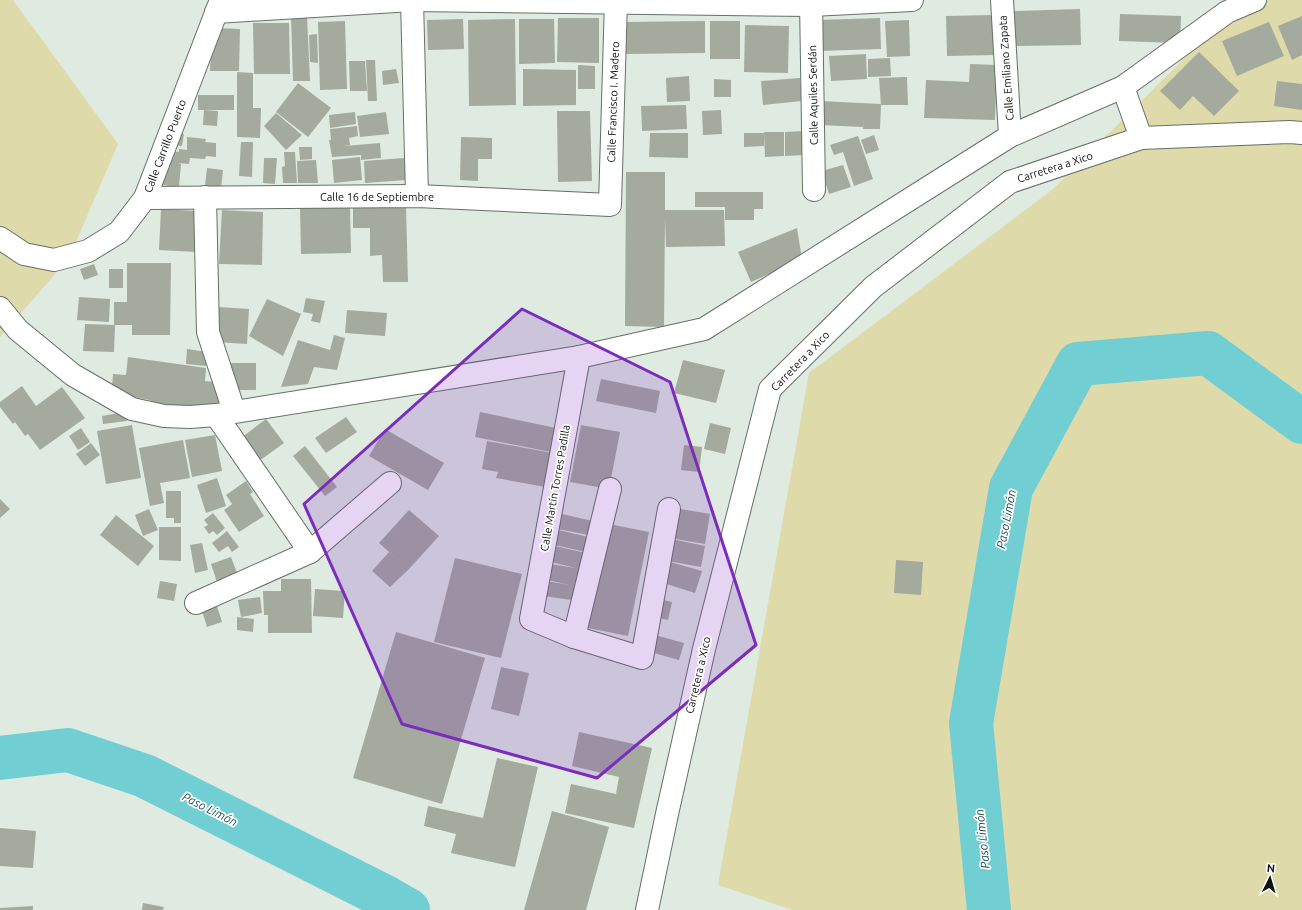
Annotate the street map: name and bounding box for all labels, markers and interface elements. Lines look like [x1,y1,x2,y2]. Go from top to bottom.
street label: Calle Emiliano Zapata [996,15,1016,121]
street label: Calle Francisco I. Madero [605,41,621,163]
street label: Calle Aquiles Serdán [806,45,820,145]
street label: Calle Carrillo Puerto [142,98,188,194]
street label: Carretera a Xico [1016,149,1094,185]
street label: Calle 16 de Septiembre [320,191,434,203]
street label: Carretera a Xico [768,329,832,393]
street label: Calle Martín Torres Padilla [538,424,572,552]
water label: Paso Limón [994,488,1018,550]
street label: Carretera a Xico [683,635,713,715]
water label: Paso Limón [180,790,240,828]
water label: Paso Limón [972,809,992,869]
north arrow [1250,858,1290,898]
text: N [1266,862,1275,874]

